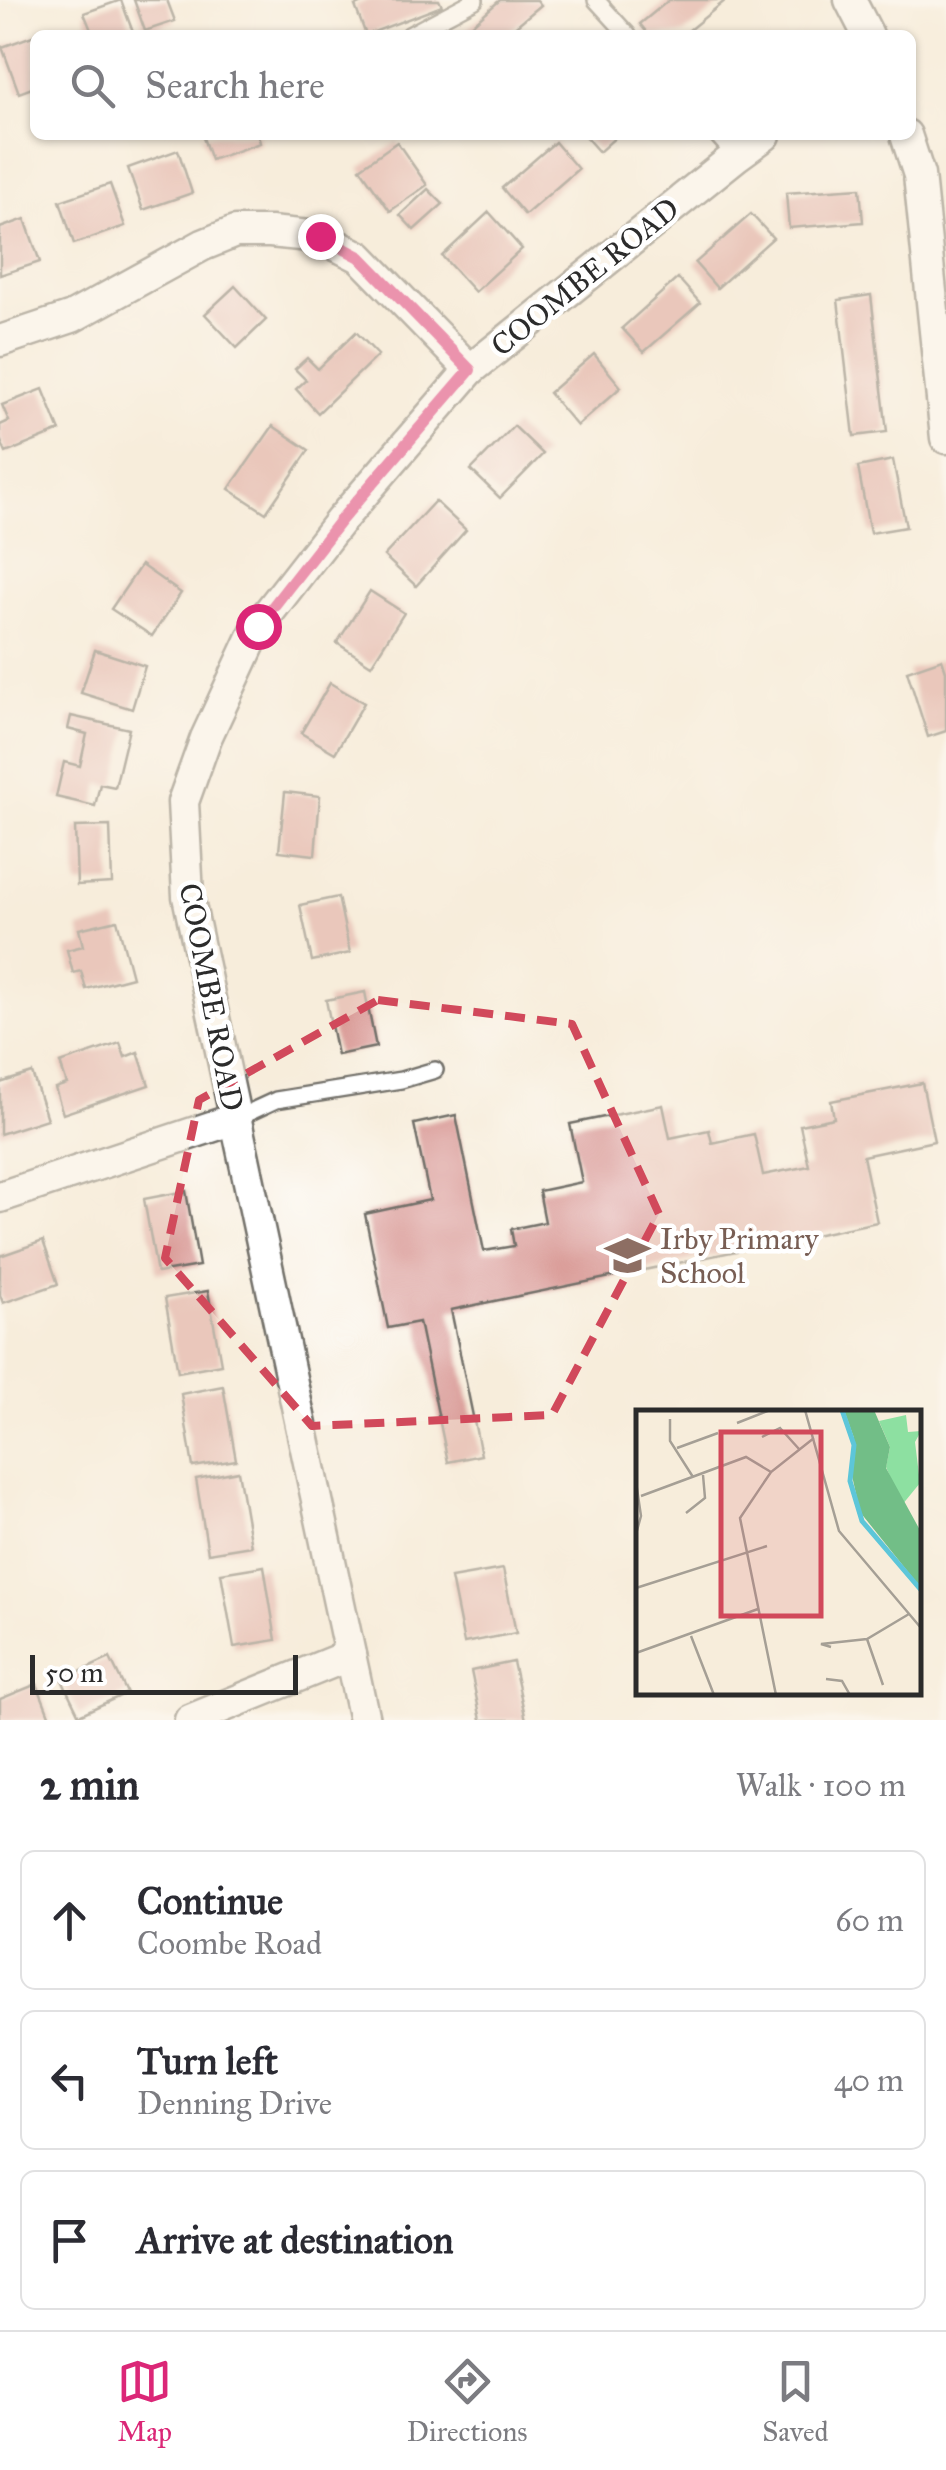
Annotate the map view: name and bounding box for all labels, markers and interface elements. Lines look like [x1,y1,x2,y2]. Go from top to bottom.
search box [30,30,916,140]
icon: search [65,58,120,113]
text: Search here [145,62,325,108]
street label: COOMBE ROAD [484,190,686,364]
route end [298,214,344,260]
route start [236,604,282,650]
street label: COOMBE ROAD [171,880,251,1114]
place label: Irby Primary School [660,1221,819,1291]
school or university icon: Irby Primary School [603,1232,651,1280]
inset map [636,1410,921,1695]
scale bar [30,1650,298,1694]
text: 50 m [45,1655,104,1690]
text: 2 min [40,1759,139,1811]
text: Walk · 100 m [736,1766,906,1805]
text: Continue [137,1878,283,1924]
icon: ahead [42,1893,97,1948]
text: 60 m [835,1901,904,1940]
text: Coombe Road [137,1924,322,1963]
text: Turn left [137,2038,278,2084]
icon: left [42,2053,97,2108]
text: 40 m [834,2061,904,2100]
text: Denning Drive [137,2084,332,2123]
icon: arrive [42,2213,97,2268]
text: Arrive at destination [137,2217,454,2263]
tab: Map [117,2354,172,2449]
tab: Directions [407,2354,528,2449]
tab: Saved [762,2354,829,2449]

